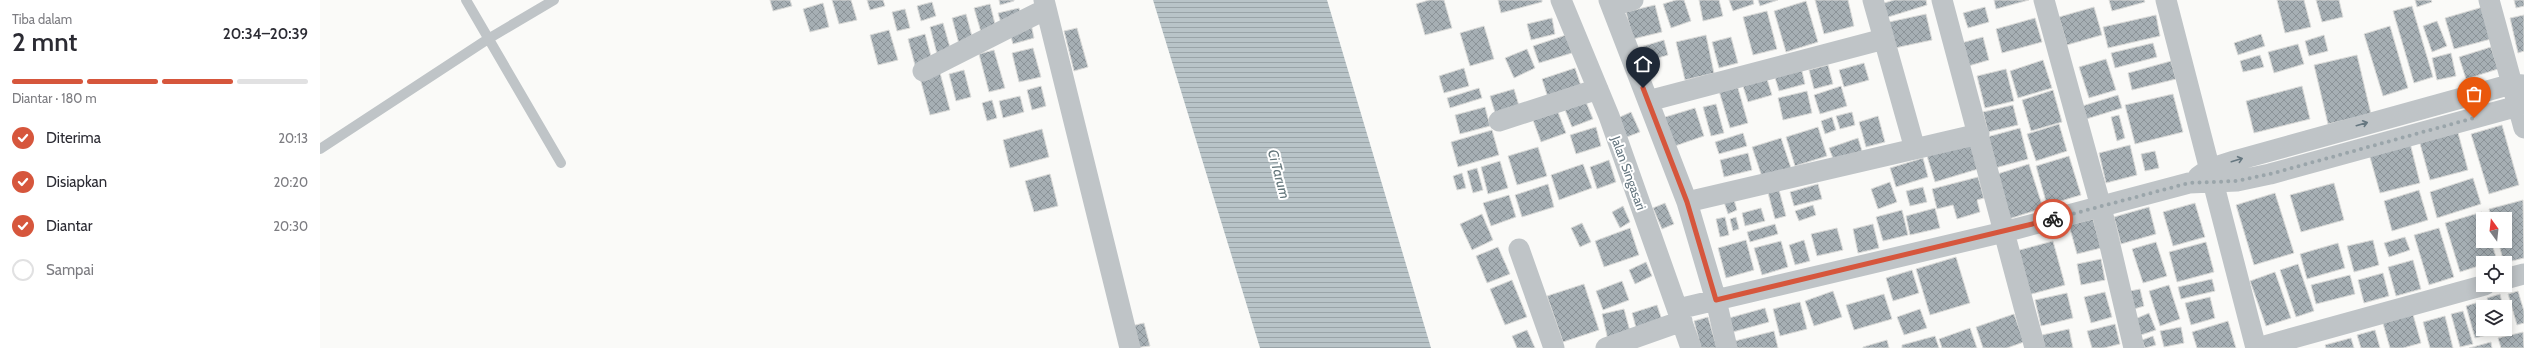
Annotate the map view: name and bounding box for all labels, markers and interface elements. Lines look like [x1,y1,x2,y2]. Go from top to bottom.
text: Tiba dalam [12,11,72,27]
text: 20:34–20:39 [223,25,308,43]
text: 2 mnt [12,26,77,58]
pin [1626,47,1660,88]
icon: home [1632,53,1654,75]
pin [2457,77,2491,118]
icon: bag [2463,83,2485,105]
text: Diantar · 180 m [12,90,97,106]
one-way arrow [2355,120,2368,128]
icon: check [12,127,34,149]
text: Diterima [46,129,101,147]
text: 20:13 [278,130,308,146]
street label: Jalan Singasari [1608,133,1650,212]
water label: Ci Tarum [1264,147,1294,201]
one-way arrow [2230,156,2243,163]
icon: check [12,171,34,193]
text: Disiapkan [46,173,107,191]
text: 20:20 [274,174,308,190]
courier [2033,199,2073,239]
icon: bike [2042,208,2064,230]
north arrow [2476,212,2512,248]
map controls [2476,212,2512,336]
icon: check [12,215,34,237]
text: Diantar [46,217,92,235]
text: 20:30 [273,218,308,234]
button: locate [2476,256,2512,292]
text: Sampai [46,261,94,279]
button: layers [2476,300,2512,336]

